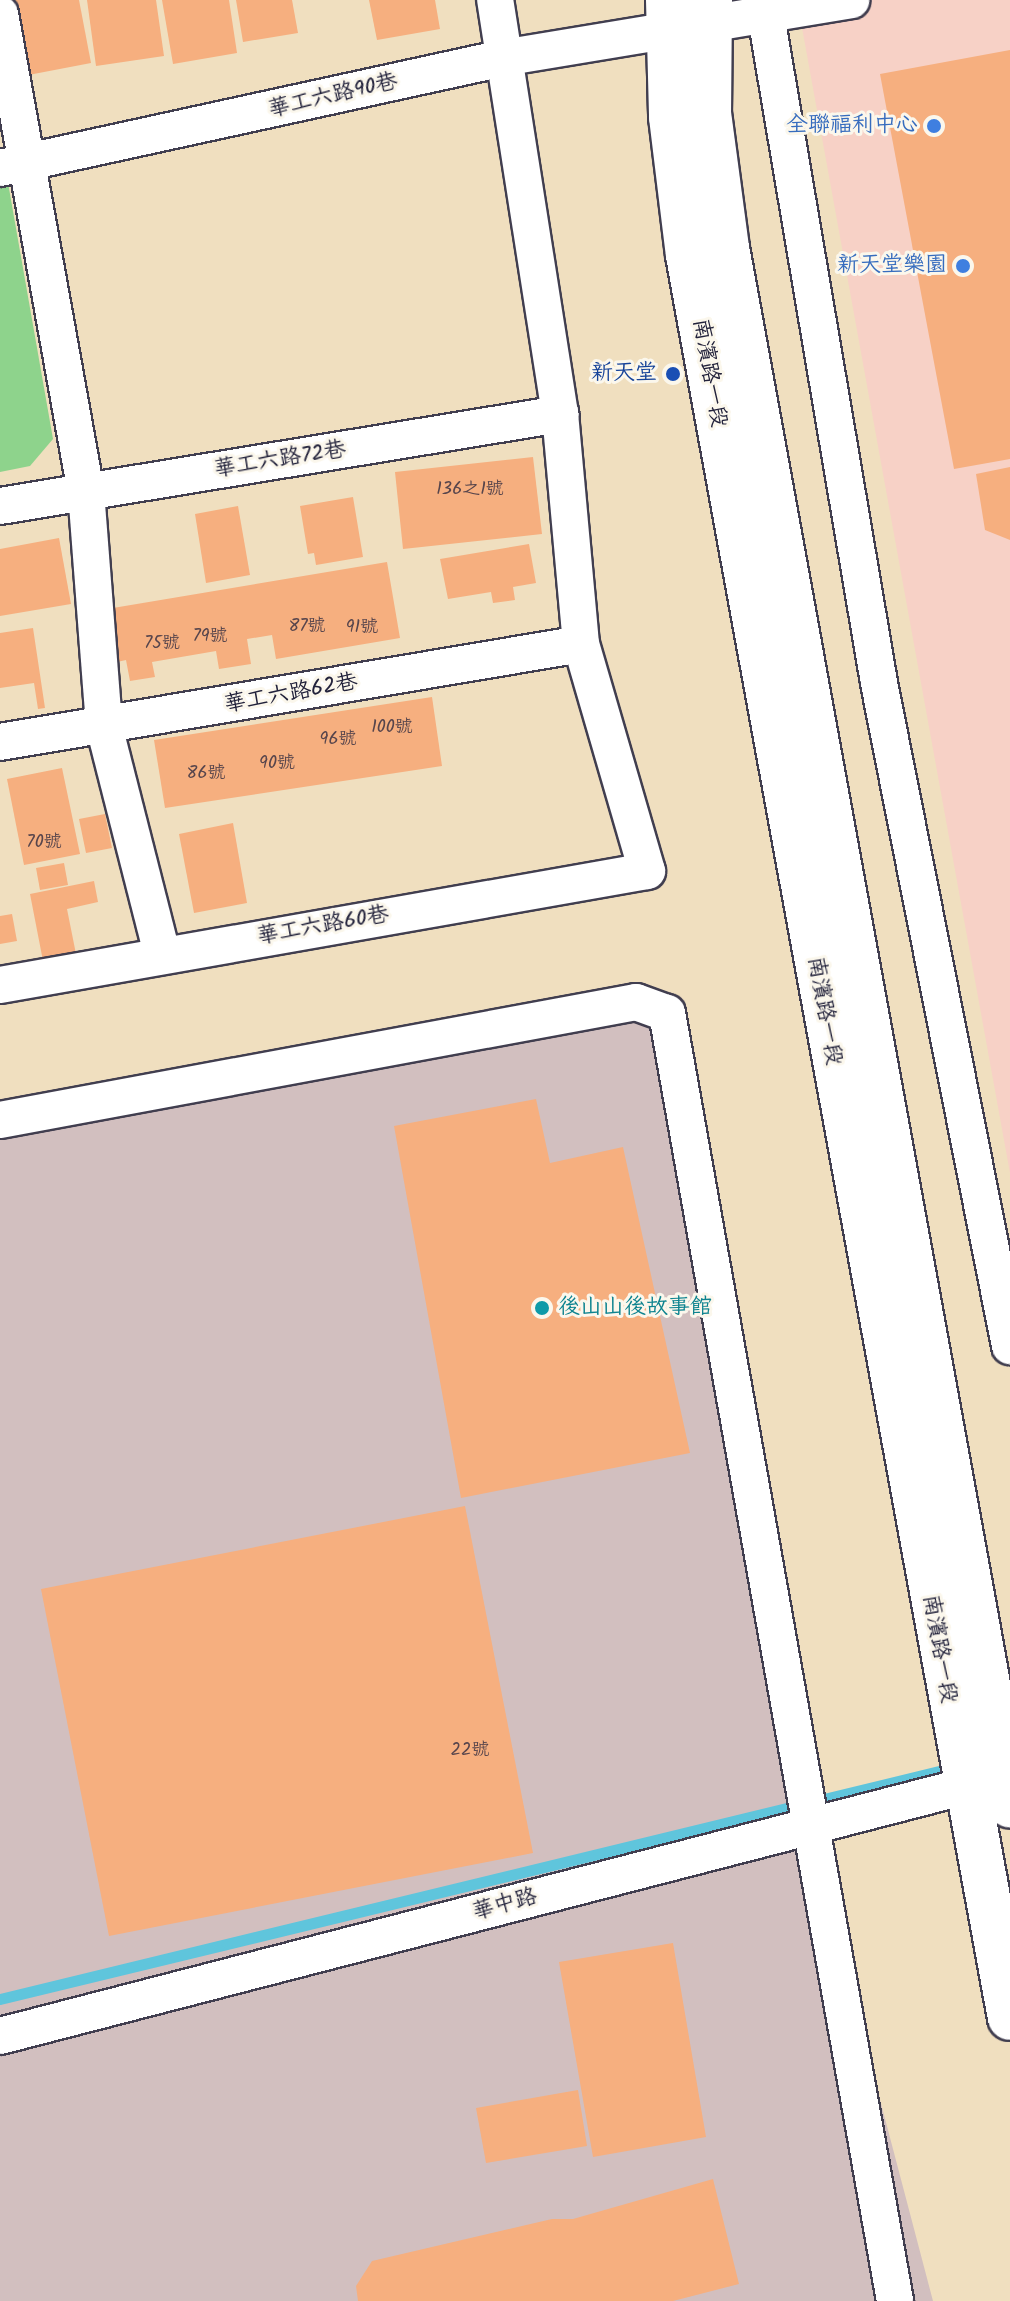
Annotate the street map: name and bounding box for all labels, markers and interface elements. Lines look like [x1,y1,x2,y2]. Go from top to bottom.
street label: 華工六路90巷 [266,68,400,124]
place label: 全聯福利中心 [786,113,918,139]
marker: 全聯福利中心 [925,117,943,135]
place label: 新天堂樂園 [837,253,947,279]
marker: 新天堂樂園 [954,257,972,275]
street label: 南濱路一段 [686,317,732,429]
place label: 新天堂 [591,361,657,387]
marker: 新天堂 [664,365,682,383]
street label: 華工六路72巷 [212,437,348,483]
house number: 136之1號 [436,479,504,501]
house number: 87號 [288,616,326,638]
house number: 91號 [346,617,378,639]
house number: 79號 [192,626,228,648]
house number: 75號 [144,633,180,655]
street label: 華工六路62巷 [222,669,360,719]
house number: 100號 [371,717,413,739]
house number: 96號 [320,729,356,751]
house number: 90號 [259,753,295,775]
house number: 86號 [187,763,225,785]
house number: 70號 [26,832,62,854]
street label: 華工六路60巷 [255,901,391,951]
street label: 南濱路一段 [801,955,847,1067]
place label: 後山山後故事館 [558,1295,712,1321]
marker: 後山山後故事館 [533,1299,551,1317]
street label: 南濱路一段 [916,1593,962,1705]
house number: 22號 [451,1740,489,1762]
street label: 華中路 [470,1884,540,1926]

